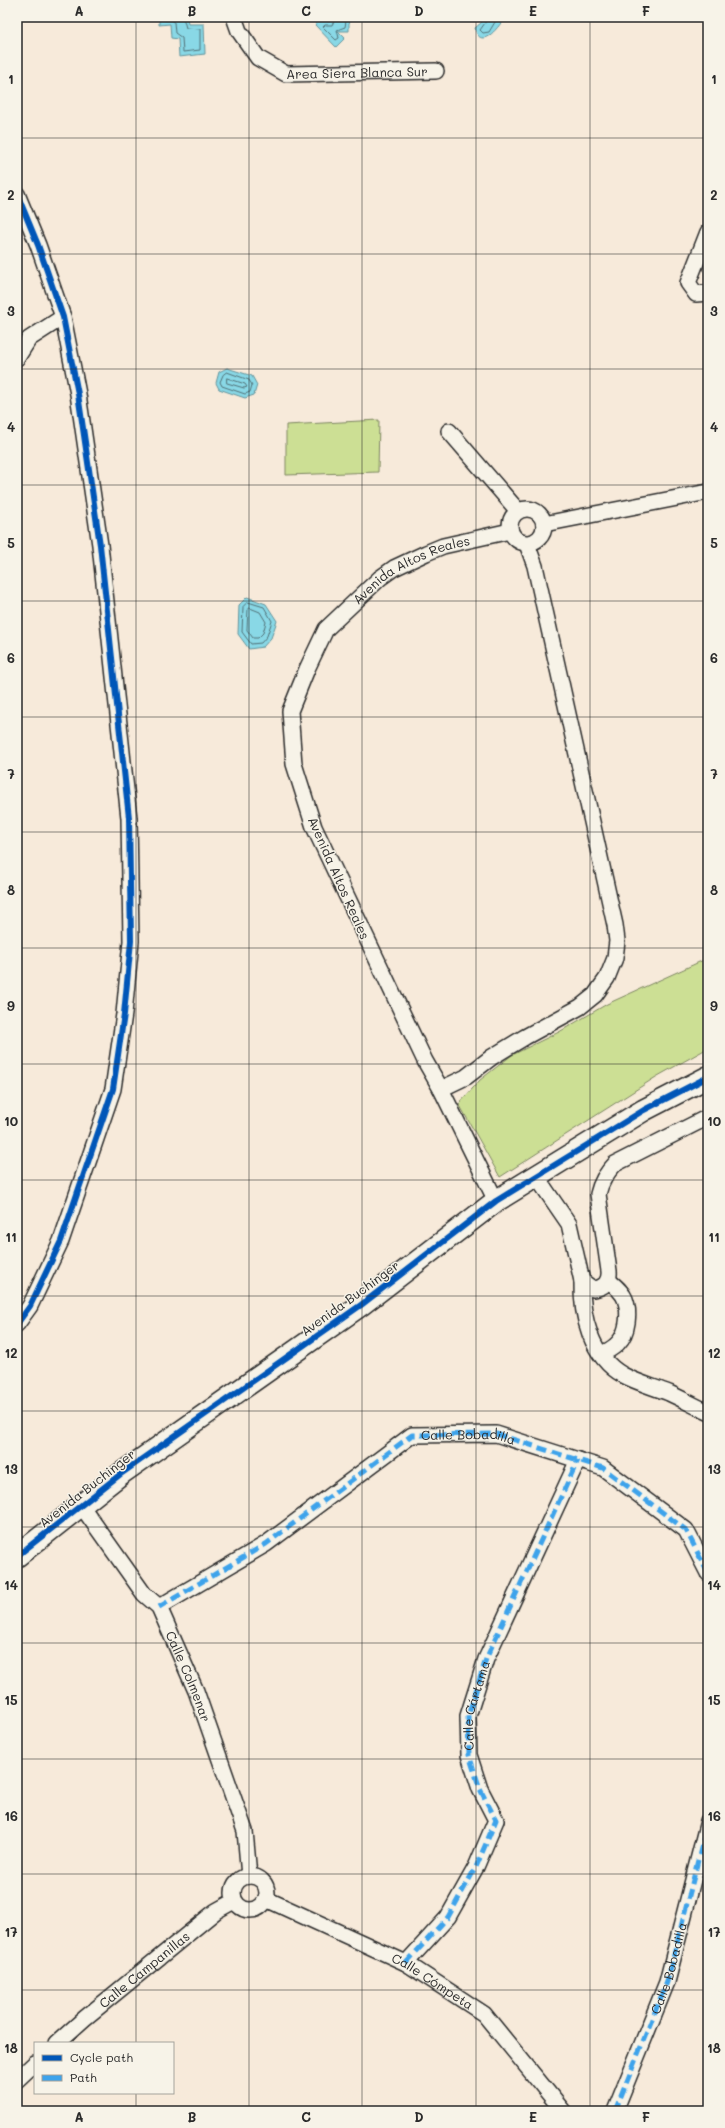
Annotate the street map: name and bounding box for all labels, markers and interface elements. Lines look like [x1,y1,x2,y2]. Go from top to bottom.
text: A [74,2,84,19]
text: B [188,2,197,19]
text: C [301,2,311,19]
text: D [414,2,424,19]
text: E [529,2,537,19]
text: F [642,2,650,19]
street label: Area Siera Blanca Sur [286,62,428,82]
text: 1 [8,70,14,87]
text: 1 [711,70,717,87]
text: 2 [7,186,15,203]
text: 2 [710,186,718,203]
text: 3 [7,302,15,319]
text: 3 [710,302,718,319]
text: 4 [7,418,15,435]
text: 4 [710,418,718,435]
street label: Avenida Altos Reales [349,531,471,608]
text: 5 [7,534,15,551]
text: 5 [710,534,718,551]
text: 6 [7,649,15,666]
text: 6 [710,649,718,666]
text: 7 [7,765,15,782]
text: 7 [710,765,718,782]
street label: Avenida Altos Reales [305,814,374,942]
text: 8 [7,881,15,898]
text: 8 [710,881,718,898]
text: 9 [7,997,15,1014]
text: 9 [710,997,718,1014]
text: 10 [4,1112,18,1129]
text: 10 [707,1112,721,1129]
text: 11 [5,1228,17,1245]
text: 11 [708,1228,720,1245]
street label: Avenida Buchinger [297,1256,402,1339]
text: 12 [4,1344,18,1361]
text: 12 [707,1344,721,1361]
street label: Calle Bobadilla [421,1425,518,1448]
street label: Avenida Buchinger [35,1445,138,1531]
text: 13 [4,1460,18,1477]
text: 13 [707,1460,721,1477]
text: 14 [4,1576,18,1593]
text: 14 [707,1576,721,1593]
street label: Calle Colmenar [163,1628,215,1724]
street label: Calle Cártama [459,1658,493,1751]
text: 15 [4,1691,18,1708]
text: 15 [707,1691,721,1708]
text: 16 [4,1807,18,1824]
text: 16 [707,1807,721,1824]
street label: Calle Bobadilla [646,1920,690,2016]
text: 17 [4,1923,18,1940]
text: 17 [707,1923,721,1940]
street label: Calle Campanillas [95,1927,193,2011]
street label: Calle Cómpeta [389,1949,477,2013]
text: 18 [4,2039,18,2056]
text: 18 [707,2039,721,2056]
legend [34,2042,174,2094]
text: Cycle path [70,2049,133,2065]
text: Path [70,2069,97,2085]
text: A [74,2108,84,2125]
text: B [188,2108,197,2125]
text: C [301,2108,311,2125]
text: D [414,2108,424,2125]
text: E [529,2108,537,2125]
text: F [642,2108,650,2125]

